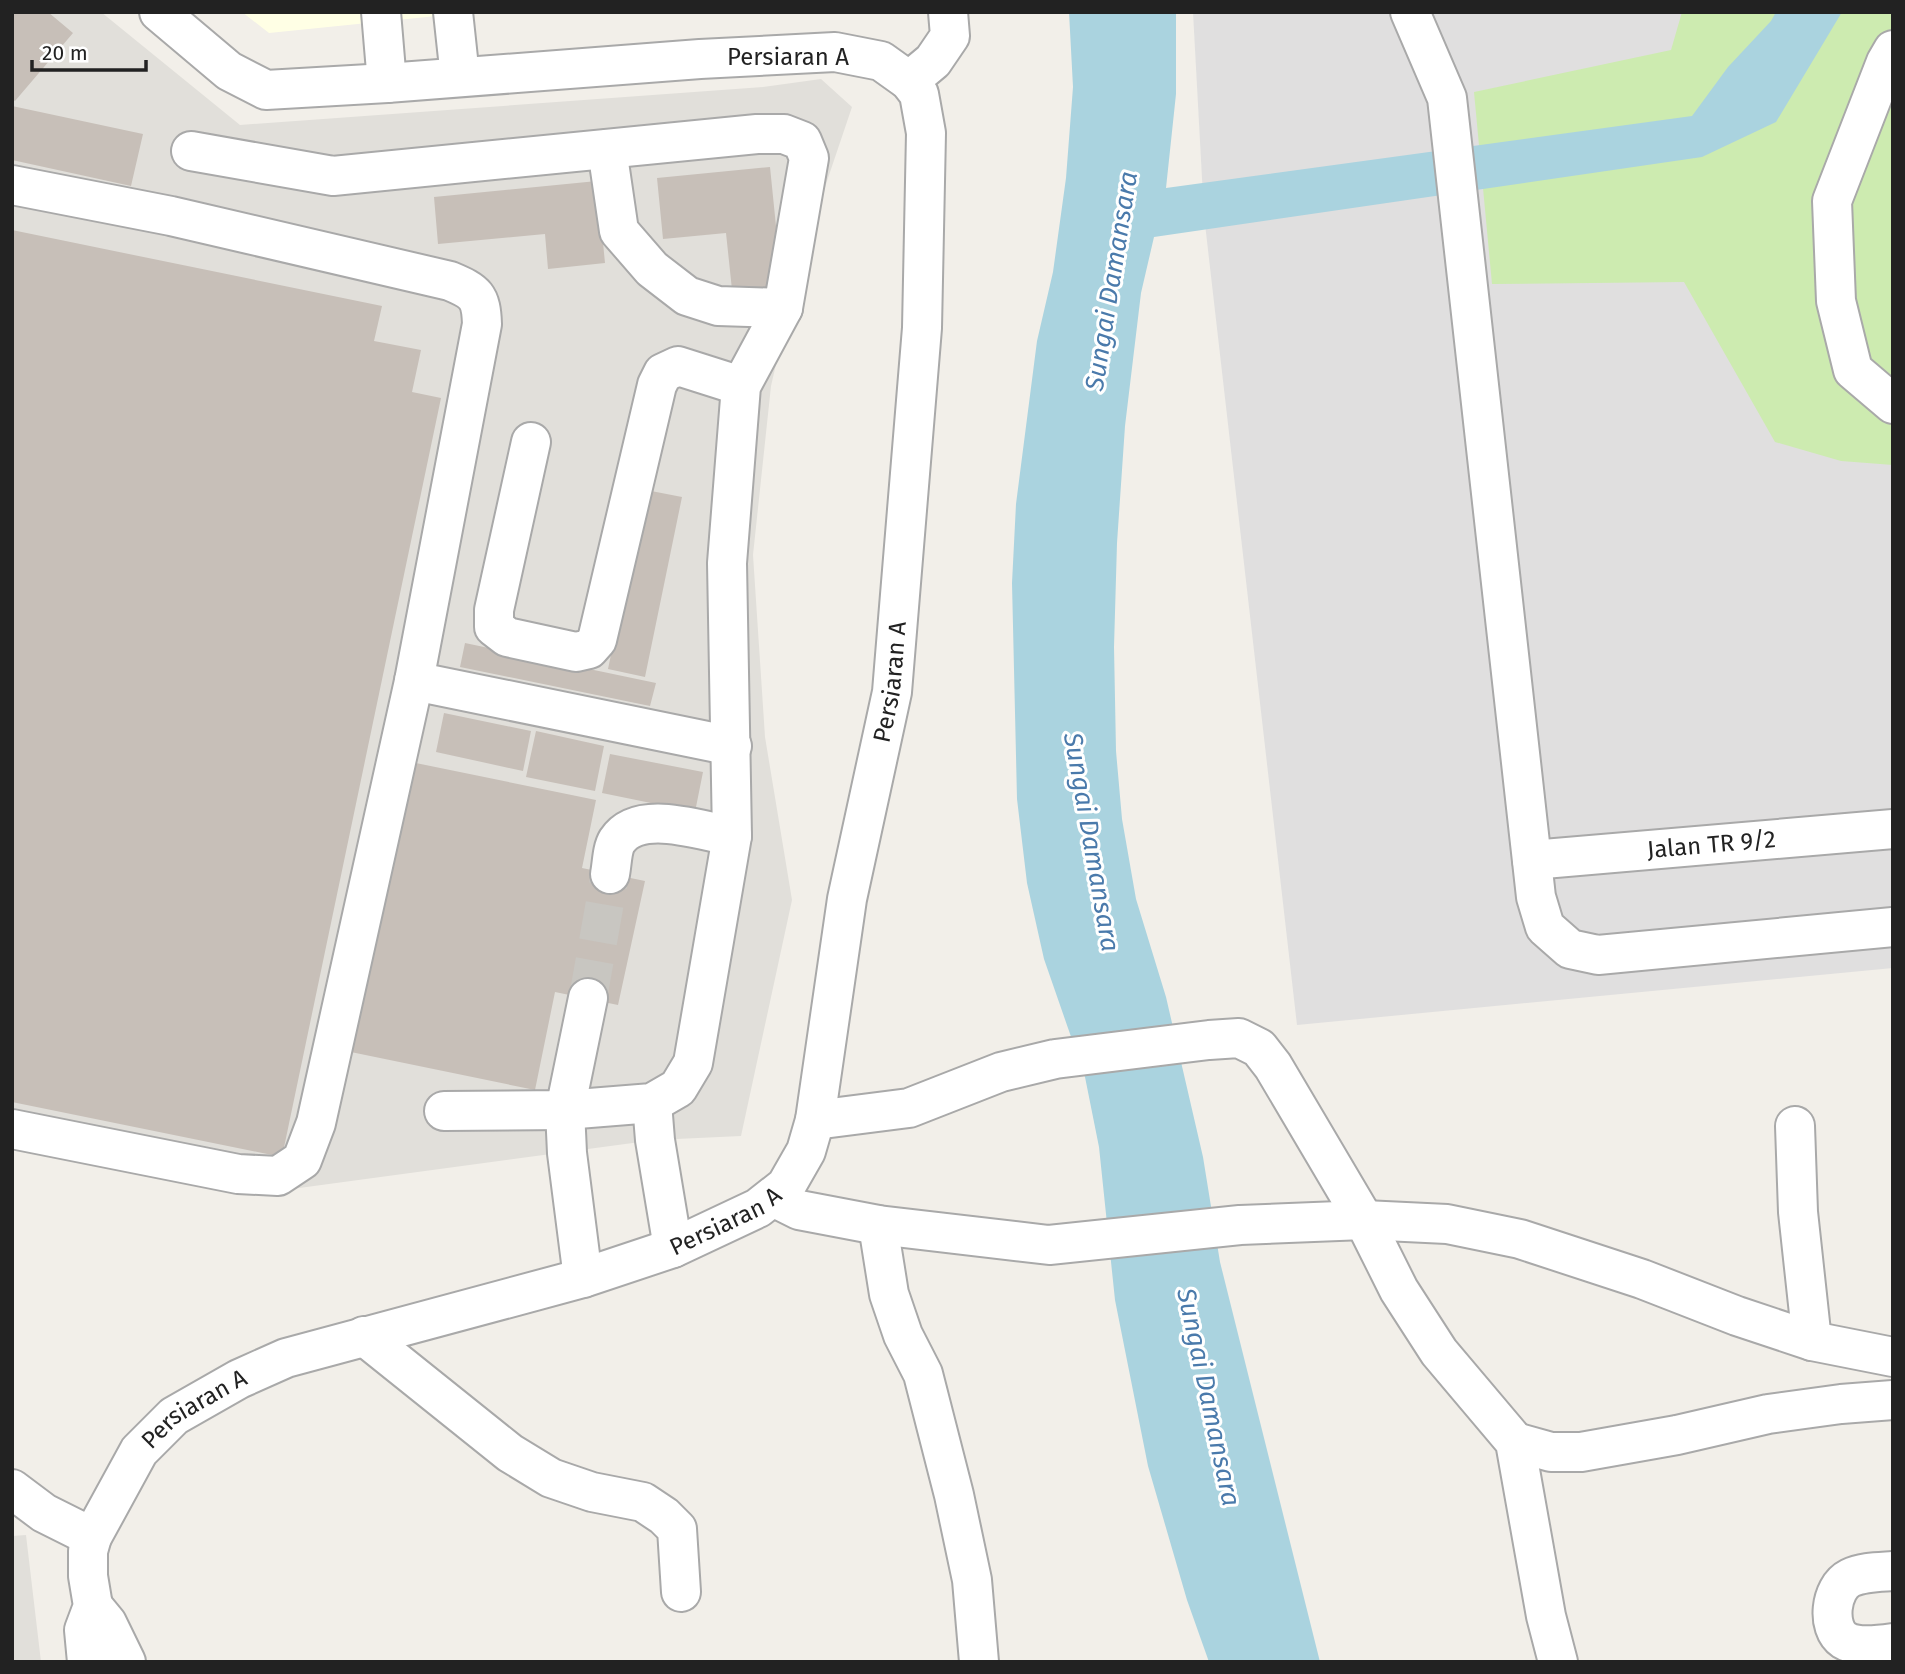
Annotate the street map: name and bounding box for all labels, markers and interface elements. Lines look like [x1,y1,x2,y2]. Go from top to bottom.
scale bar [32,28,145,72]
text: 20 m [42,40,88,66]
street label: Persiaran A [727,43,849,71]
water label: Sungai Damansara [1079,169,1144,394]
street label: Persiaran A [867,620,912,745]
water label: Sungai Damansara [1057,729,1126,954]
street label: Jalan TR 9/2 [1646,825,1777,864]
street label: Persiaran A [665,1181,787,1262]
water label: Sungai Damansara [1170,1284,1247,1509]
street label: Persiaran A [136,1363,251,1454]

